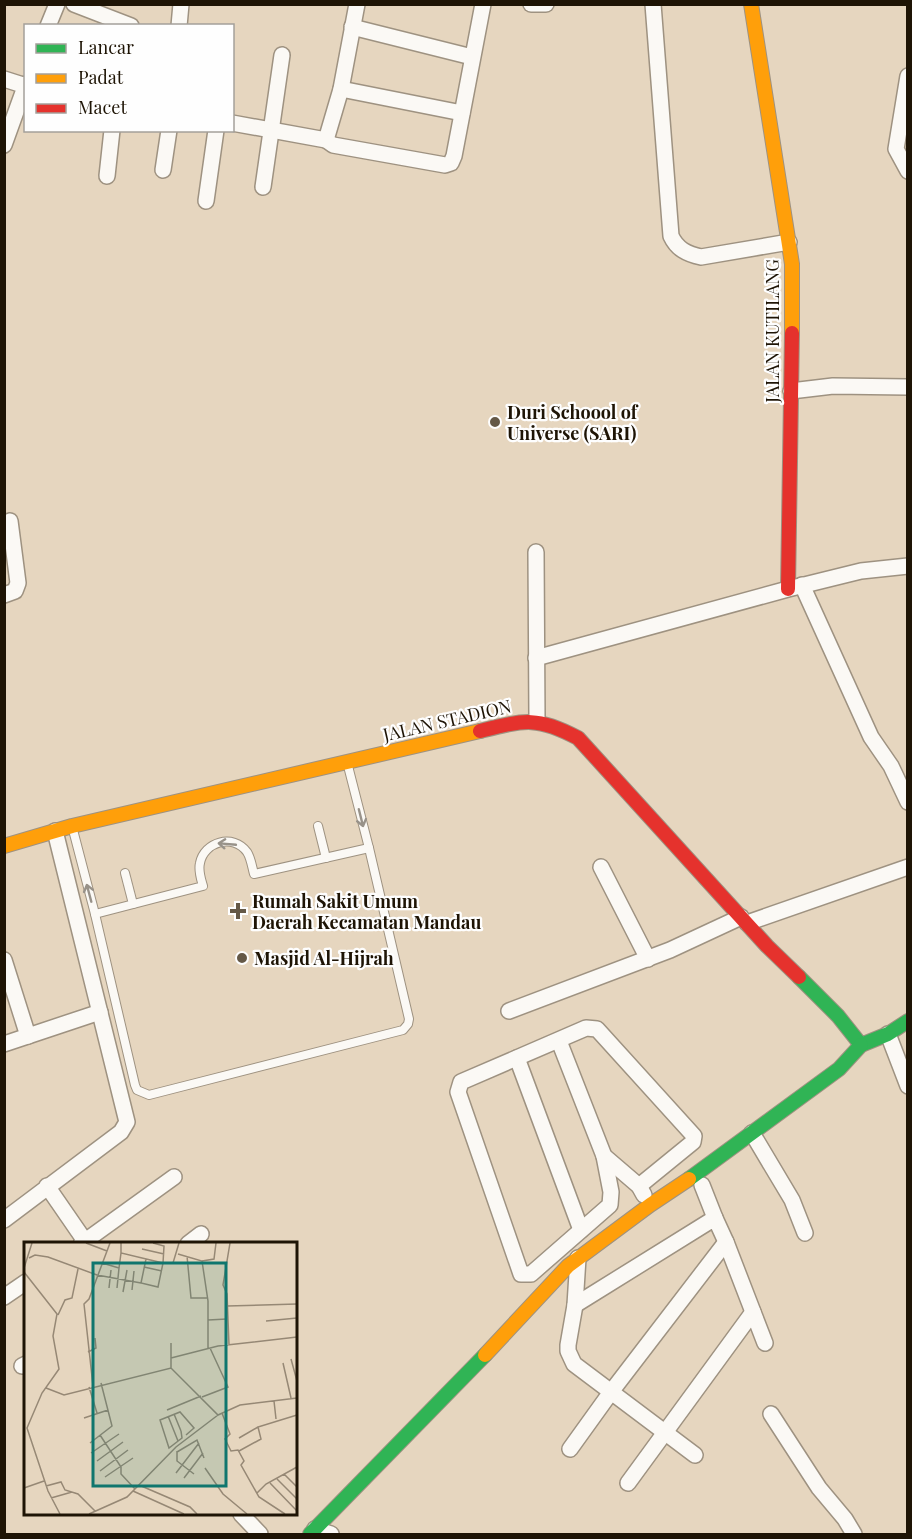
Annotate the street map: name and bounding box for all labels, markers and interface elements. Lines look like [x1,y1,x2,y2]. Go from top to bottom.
legend [24,24,234,132]
text: Lancar [78,35,134,59]
text: Padat [78,65,124,89]
text: Macet [78,95,127,119]
street label: JALAN KUTILANG [760,259,784,404]
place label: Duri Schoool of Universe (SARI) [507,400,639,445]
marker: Duri Schoool of Universe (SARI) [488,415,502,429]
street label: JALAN STADION [379,693,514,747]
one-way arrow [356,808,368,827]
one-way arrow [218,838,237,849]
one-way arrow [83,884,95,903]
place label: Rumah Sakit Umum Daerah Kecamatan Mandau [252,889,481,934]
marker: Rumah Sakit Umum Daerah Kecamatan Mandau [229,902,247,920]
place label: Masjid Al-Hijrah [254,946,394,970]
marker: Masjid Al-Hijrah [235,951,249,965]
inset map [24,1242,297,1515]

